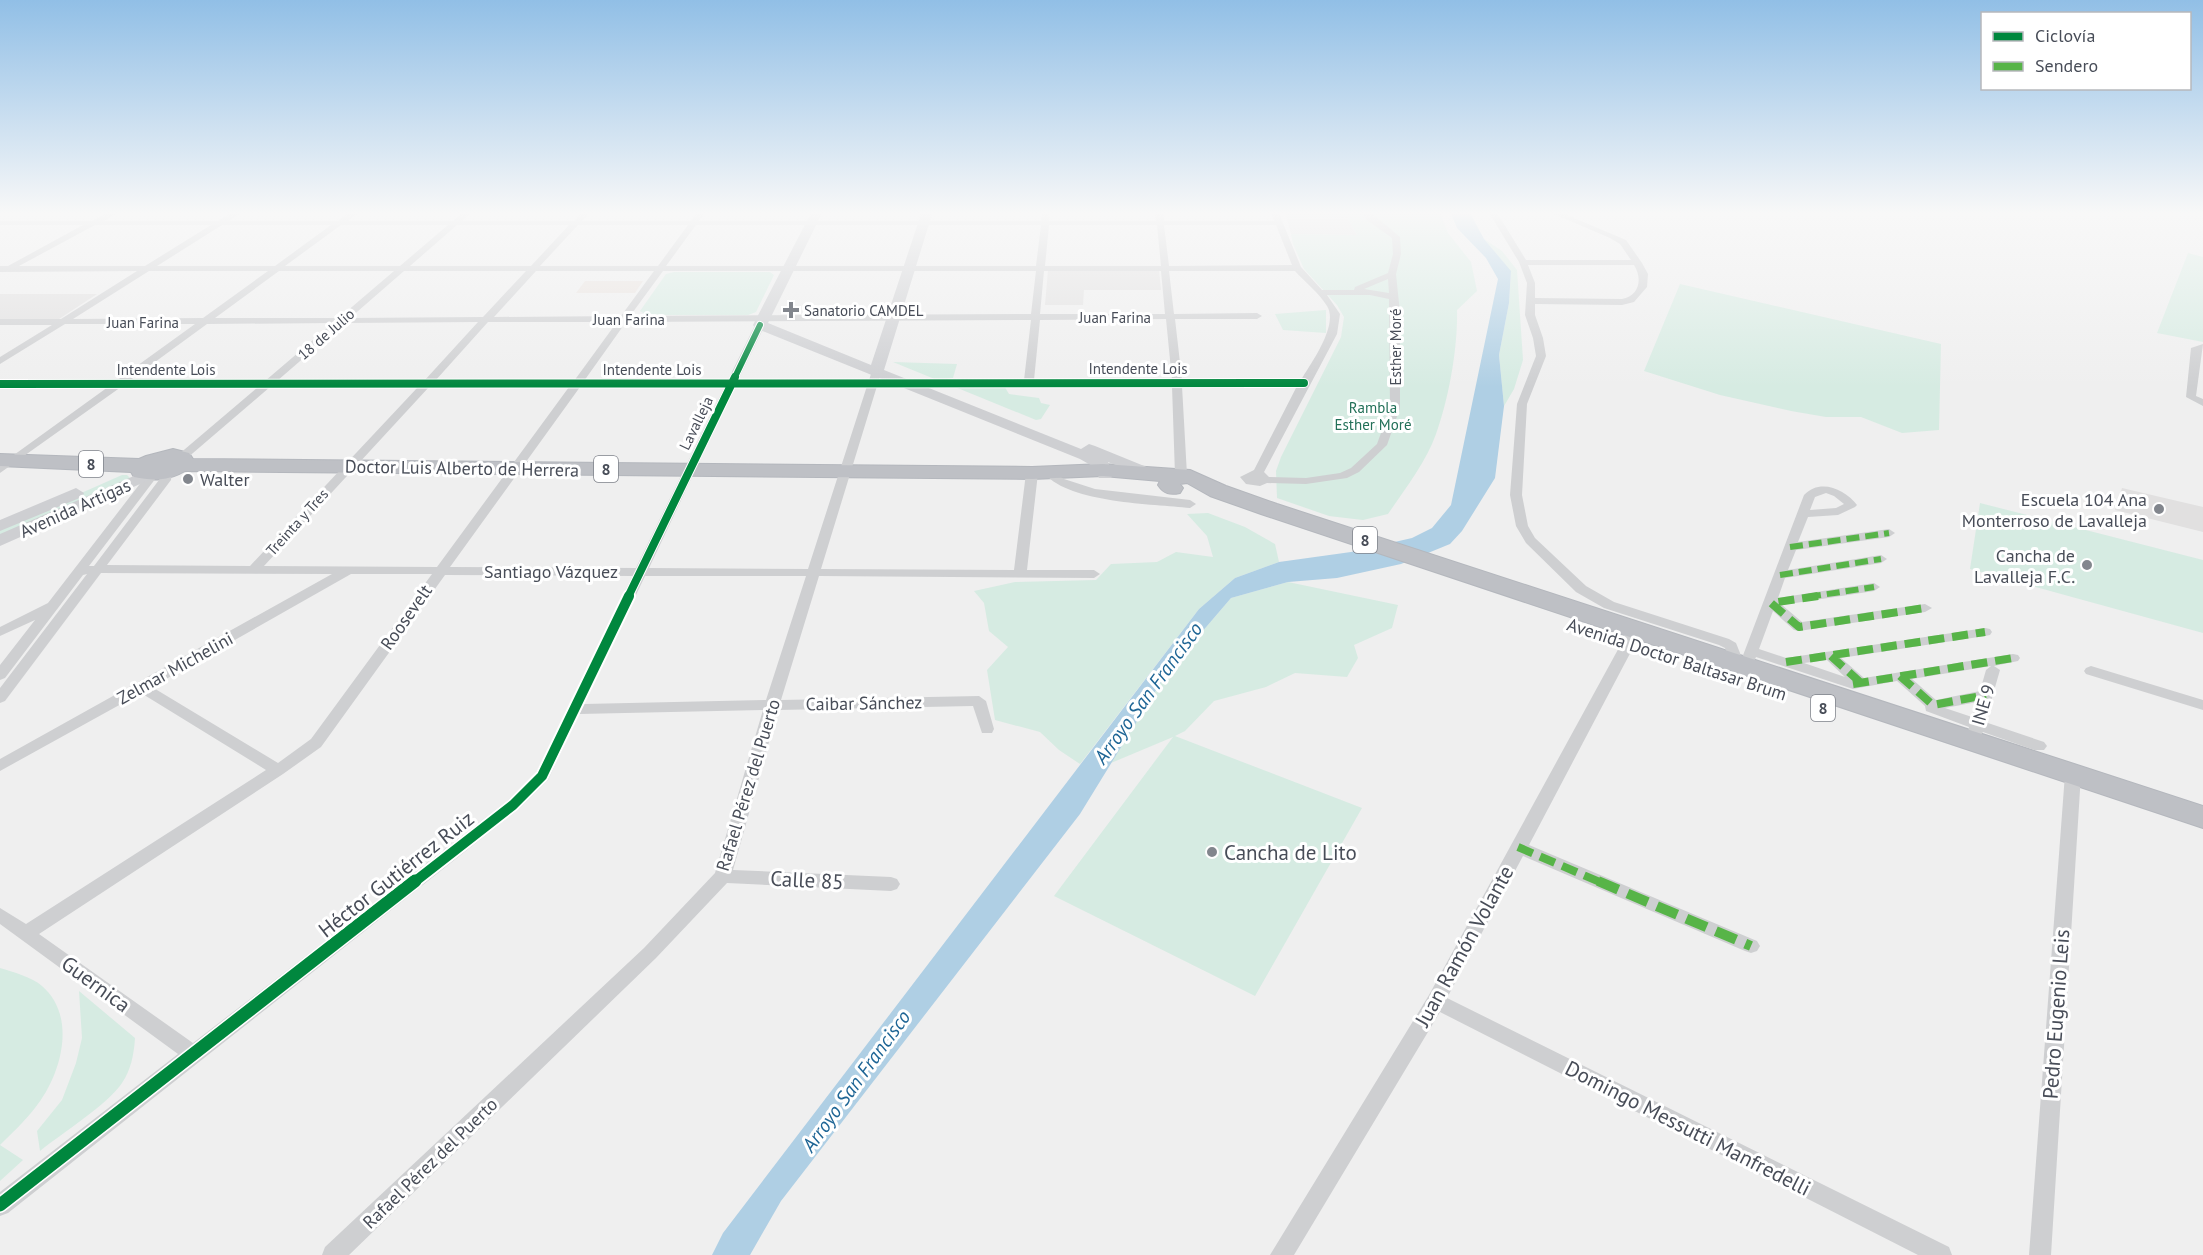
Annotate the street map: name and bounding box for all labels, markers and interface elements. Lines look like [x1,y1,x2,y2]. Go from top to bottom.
legend [1981,12,2191,90]
text: Ciclovía [2035,24,2095,47]
text: Sendero [2035,54,2098,77]
marker: Sanatorio CAMDEL [782,301,800,319]
place label: Sanatorio CAMDEL [804,301,924,320]
street label: 18 de Julio [294,304,358,364]
street label: Juan Farina [1078,308,1151,327]
street label: Esther Moré [1386,309,1405,386]
street label: Juan Farina [592,310,665,329]
street label: Juan Farina [106,313,179,332]
street label: Intendente Lois [1088,359,1188,378]
street label: Intendente Lois [116,360,216,379]
street label: Intendente Lois [602,360,702,379]
street label: Lavalleja [675,393,717,453]
park label: Rambla Esther Moré [1335,398,1412,434]
road number: 8 [79,451,103,477]
street label: Doctor Luis Alberto de Herrera [345,454,579,482]
road number: 8 [594,456,618,482]
place label: Walter [200,468,250,491]
marker: Walter [181,472,195,486]
street label: Avenida Artigas [16,473,134,543]
street label: Treinta y Tres [262,485,332,559]
place label: Escuela 104 Ana Monterroso de Lavalleja [1962,488,2147,532]
marker: Escuela 104 Ana Monterroso de Lavalleja [2152,502,2166,516]
road number: 8 [1353,527,1377,553]
place label: Cancha de Lavalleja F.C. [1974,544,2075,588]
marker: Cancha de Lavalleja F.C. [2080,558,2094,572]
street label: Santiago Vázquez [484,560,618,583]
street label: Roosevelt [375,580,437,654]
street label: Avenida Doctor Baltasar Brum [1564,613,1790,705]
water label: Arroyo San Francisco [1087,617,1208,770]
street label: Zelmar Michelini [113,627,237,709]
street label: INE 9 [1966,682,2000,728]
street label: Caibar Sánchez [806,690,922,716]
road number: 8 [1811,695,1835,721]
street label: Rafael Pérez del Puerto [711,696,785,874]
street label: Héctor Gutiérrez Ruiz [313,805,479,943]
place label: Cancha de Lito [1224,839,1357,866]
marker: Cancha de Lito [1205,845,1219,859]
street label: Juan Ramón Volante [1408,861,1519,1032]
street label: Calle 85 [770,865,844,895]
street label: Pedro Eugenio Leis [2037,928,2075,1100]
street label: Guernica [56,950,136,1018]
water label: Arroyo San Francisco [795,1005,916,1158]
street label: Domingo Messutti Manfredelli [1561,1054,1815,1202]
street label: Rafael Pérez del Puerto [358,1093,502,1233]

